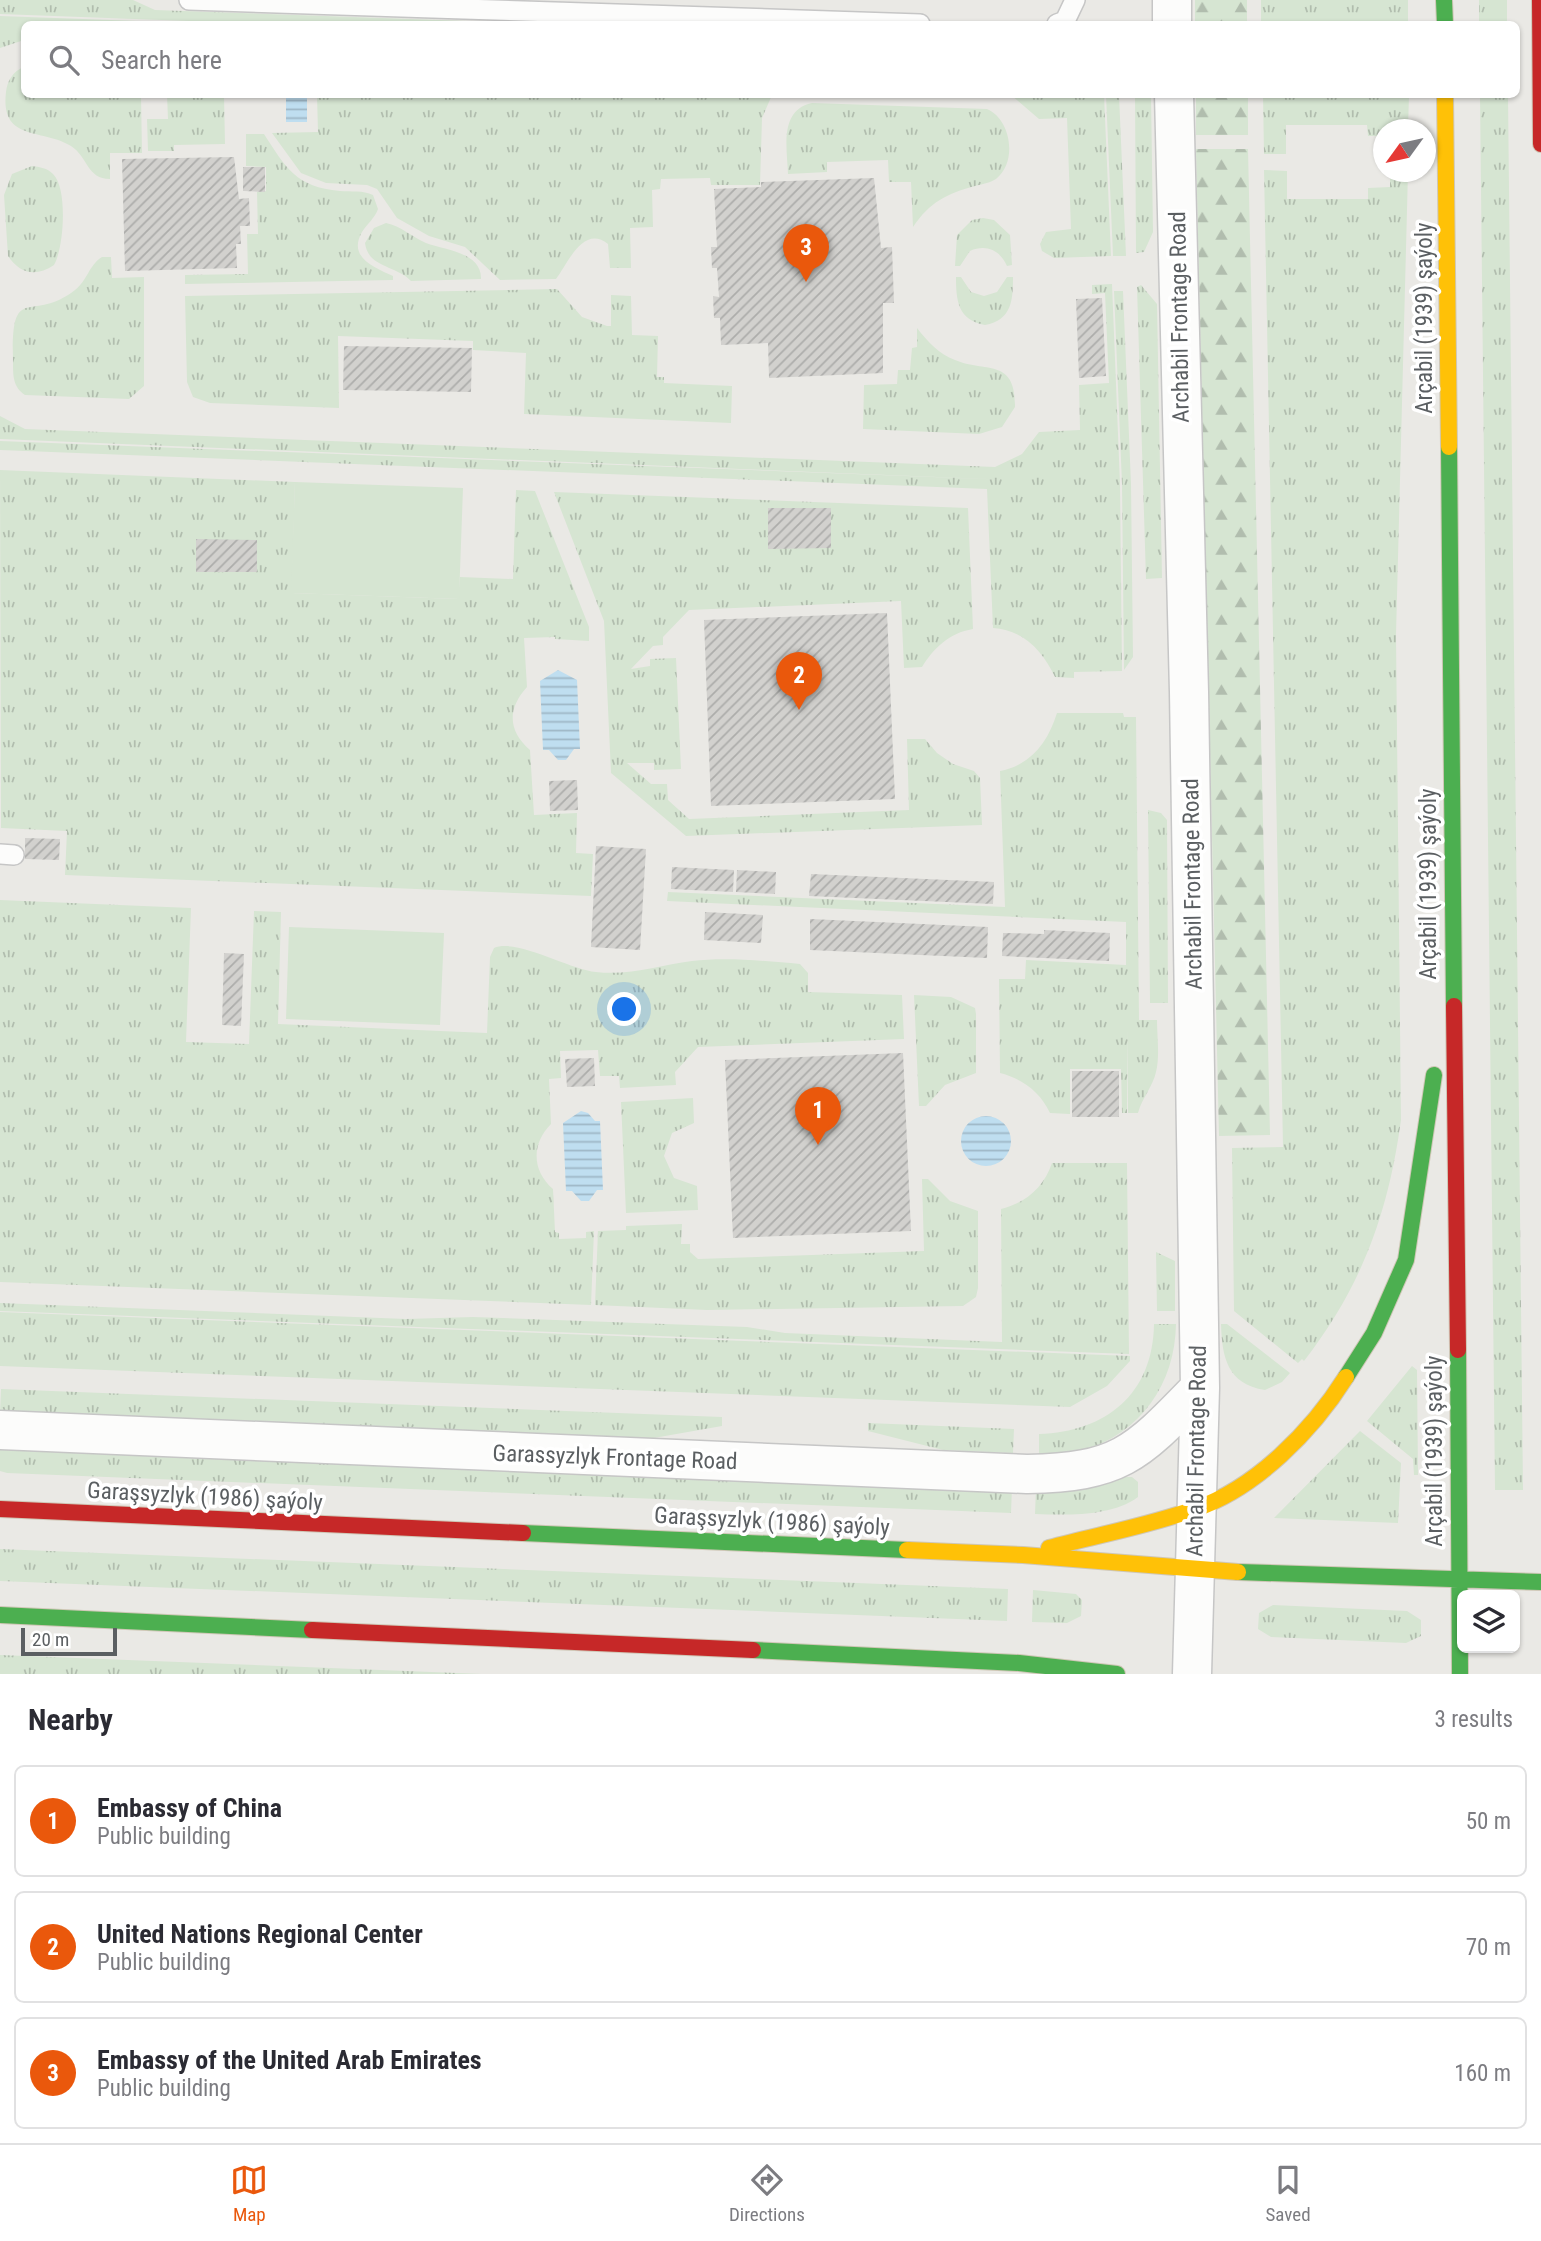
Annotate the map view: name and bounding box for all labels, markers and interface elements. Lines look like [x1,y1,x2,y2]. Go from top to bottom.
search box [21,21,1520,98]
icon: search [45,41,83,79]
text: Search here [101,45,222,75]
north arrow [1373,119,1436,182]
street label: Archabil Frontage Road [1164,211,1195,423]
street label: Arçabil (1939) şaýoly [1411,222,1438,414]
pin: 3 [783,224,829,282]
pin: 2 [776,652,822,710]
street label: Archabil Frontage Road [1177,778,1208,990]
street label: Arçabil (1939) şaýoly [1415,788,1442,980]
your location [607,992,641,1026]
pin: 1 [795,1087,841,1145]
street label: Archabil Frontage Road [1181,1345,1212,1557]
street label: Arçabil (1939) şaýoly [1421,1355,1448,1547]
street label: Garassyzlyk Frontage Road [492,1440,738,1475]
street label: Garaşsyzlyk (1986) şaýoly [87,1477,324,1516]
street label: Garaşsyzlyk (1986) şaýoly [654,1502,891,1541]
map controls [1457,1590,1520,1653]
button: layers [1457,1590,1520,1653]
scale bar [21,1625,117,1657]
text: 20 m [32,1628,69,1651]
text: Nearby [28,1702,113,1737]
text: 3 results [1435,1706,1513,1733]
text: Embassy of China [97,1793,282,1823]
text: 1 [47,1808,59,1835]
text: 50 m [1466,1808,1511,1835]
text: Public building [97,1823,231,1850]
text: United Nations Regional Center [97,1919,423,1949]
text: 2 [47,1934,59,1961]
text: 70 m [1466,1934,1511,1961]
text: Public building [97,1949,231,1976]
text: Embassy of the United Arab Emirates [97,2045,482,2075]
text: 3 [47,2060,59,2087]
text: 160 m [1454,2060,1511,2087]
text: Public building [97,2075,231,2102]
tab: Map [230,2161,268,2226]
tab: Directions [729,2161,805,2226]
tab: Saved [1265,2161,1311,2226]

